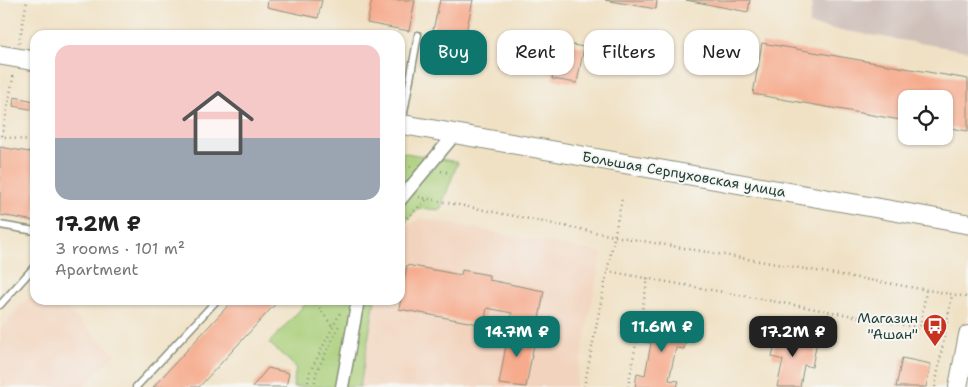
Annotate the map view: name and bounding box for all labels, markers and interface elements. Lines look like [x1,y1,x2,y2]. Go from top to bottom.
chip: Buy [420,30,487,75]
chip: Rent [497,30,574,75]
chip: Filters [584,30,674,75]
chip: New [684,30,759,75]
icon: home [173,78,263,168]
map controls [898,90,953,145]
button: locate [898,90,953,145]
street label: Большая Серпуховская улица [581,147,788,201]
text: 17.2M ₽ [55,210,141,238]
text: 3 rooms · 101 m² [55,238,185,259]
text: Apartment [55,259,138,280]
place label: Магазин "Ашан" [857,309,918,343]
pin: 11.6M ₽ [616,310,708,353]
bus stop icon: Магазин "Ашан" [922,313,948,347]
pin: 14.7M ₽ [471,316,563,358]
text: 11.6M ₽ [631,316,693,337]
pin: 17.2M ₽ [747,316,839,358]
text: 14.7M ₽ [485,321,549,342]
text: 17.2M ₽ [760,321,826,342]

